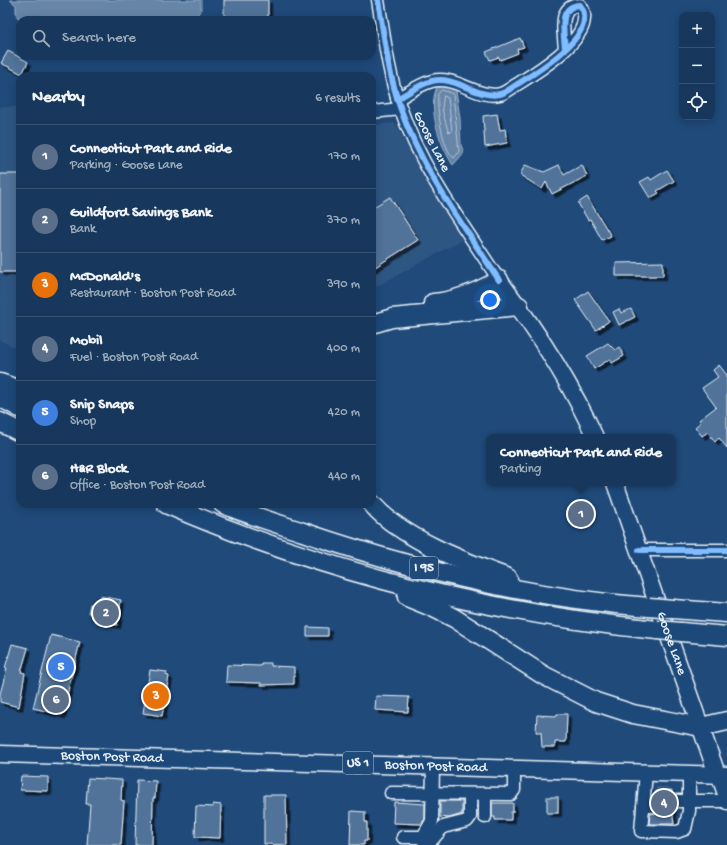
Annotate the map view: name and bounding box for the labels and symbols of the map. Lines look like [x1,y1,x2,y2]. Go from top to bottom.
street label: Goose Lane [408,109,454,176]
your location [480,290,500,310]
pin: 1 [568,499,594,529]
road number: I 95 [410,557,438,579]
pin: 2 [93,598,119,628]
street label: Goose Lane [652,610,690,678]
pin: 5 [48,652,74,682]
pin: 3 [143,681,169,711]
pin: 6 [43,685,69,715]
street label: Boston Post Road [60,747,165,767]
road number: US 1 [343,752,373,774]
street label: Boston Post Road [383,757,489,777]
pin: 4 [651,788,677,818]

